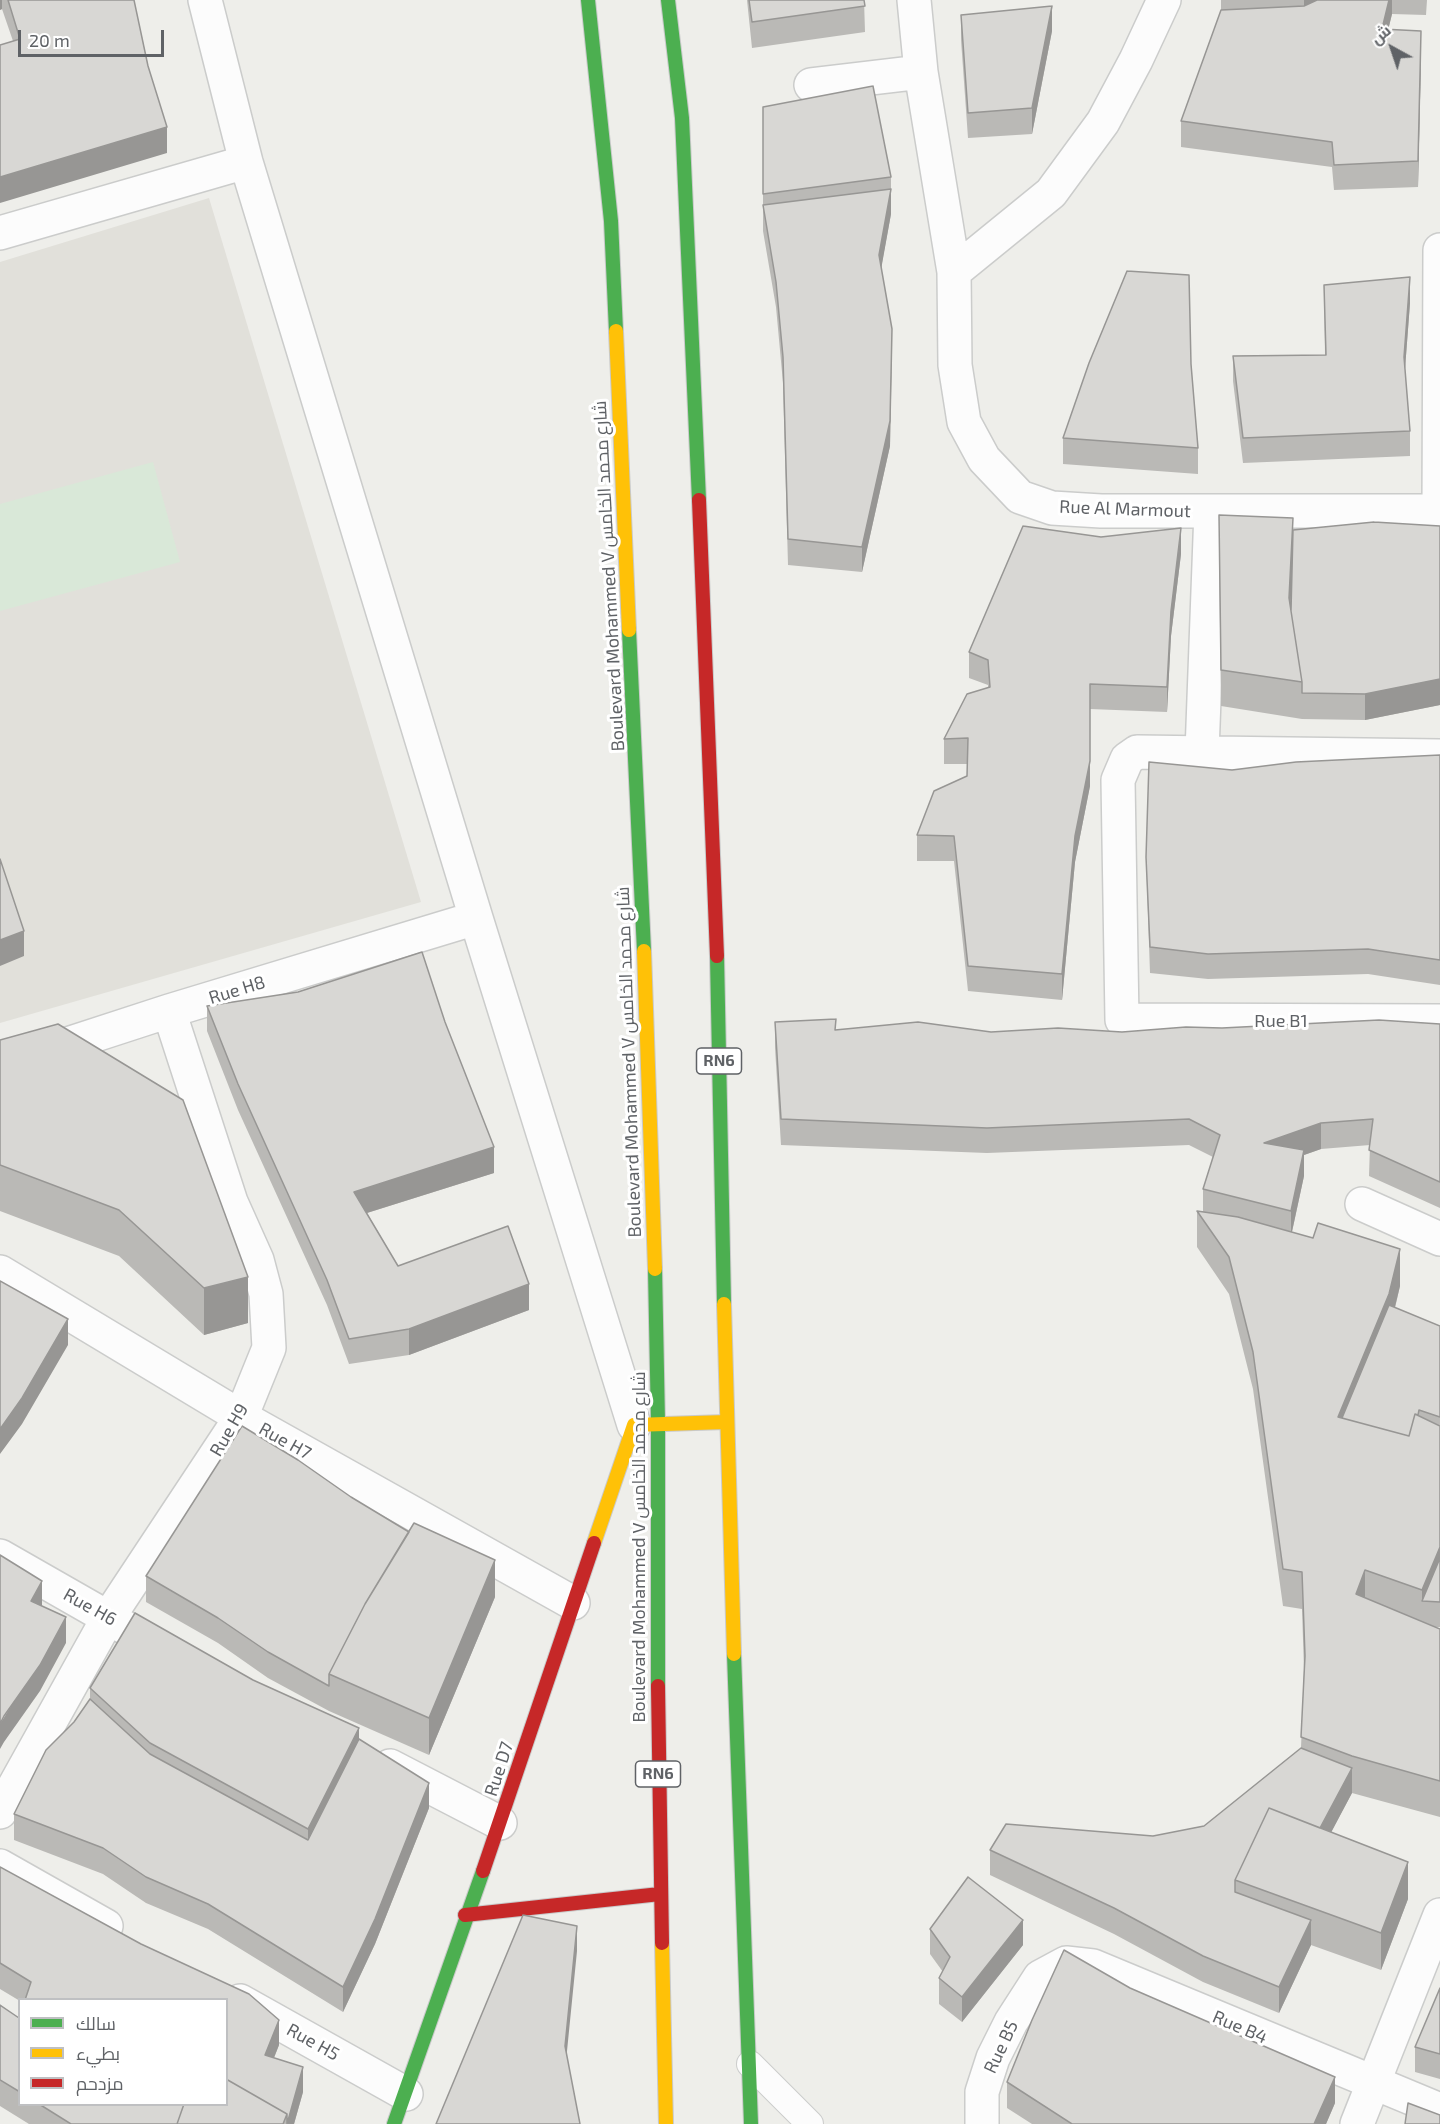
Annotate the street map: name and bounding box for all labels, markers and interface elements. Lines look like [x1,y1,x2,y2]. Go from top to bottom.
scale bar [21,18,166,56]
north arrow [1362,18,1422,78]
text: ش [1366,20,1394,48]
text: 20 m [29,29,70,51]
street label: Boulevard Mohammed V شارع محمد الخامس [589,400,629,752]
street label: Rue Al Marmout [1059,496,1191,522]
street label: Boulevard Mohammed V شارع محمد الخامس [612,886,646,1238]
street label: Rue H8 [206,971,268,1009]
street label: Rue B1 [1254,1010,1308,1032]
road number: RN6 [696,1048,742,1074]
street label: Boulevard Mohammed V شارع محمد الخامس [628,1371,650,1723]
street label: Rue H9 [205,1400,253,1460]
street label: Rue H7 [255,1418,315,1464]
street label: Rue H6 [60,1584,120,1630]
street label: Rue D7 [480,1739,518,1799]
road number: RN6 [636,1761,680,1787]
legend [18,1998,228,2106]
street label: Rue B4 [1209,2006,1271,2048]
text: سالك [76,2012,116,2034]
street label: Rue B5 [979,2017,1023,2077]
street label: Rue H5 [283,2019,343,2065]
text: بطيء [76,2042,120,2064]
text: مزدحم [76,2072,124,2094]

